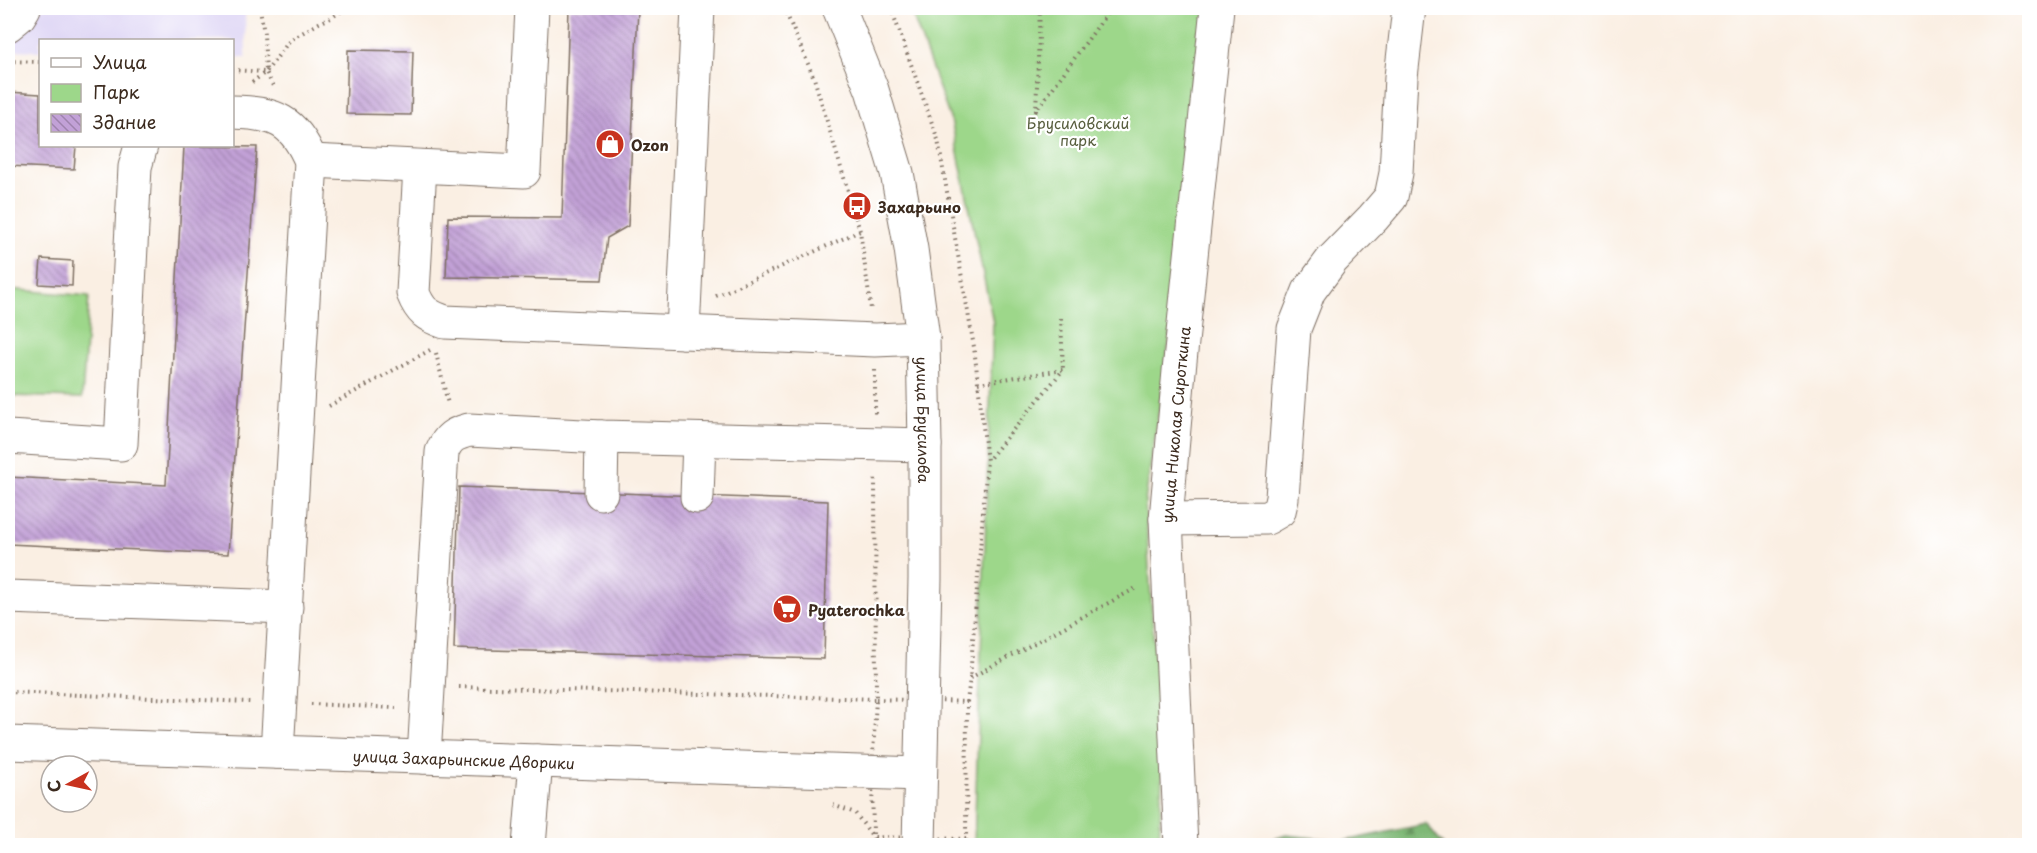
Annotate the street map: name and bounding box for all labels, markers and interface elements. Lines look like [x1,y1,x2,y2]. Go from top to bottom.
legend [39,39,234,147]
text: Улица [93,48,147,75]
text: Парк [93,78,140,105]
text: Здание [93,108,156,135]
park label: Брусиловский парк [1027,111,1129,151]
shop icon: Ozon [594,128,626,160]
place label: Ozon [631,133,669,156]
bus stop icon: Захарьино [841,190,873,222]
place label: Захарьино [877,195,961,218]
street label: улица Николая Сироткина [1154,324,1195,524]
street label: улица Брусилова [912,356,937,484]
supermarket icon: Pyaterochka [771,593,803,625]
place label: Pyaterochka [808,598,905,621]
street label: улица Захарьинские Дворики [352,743,575,774]
north arrow [39,754,99,814]
text: С [40,779,66,794]

